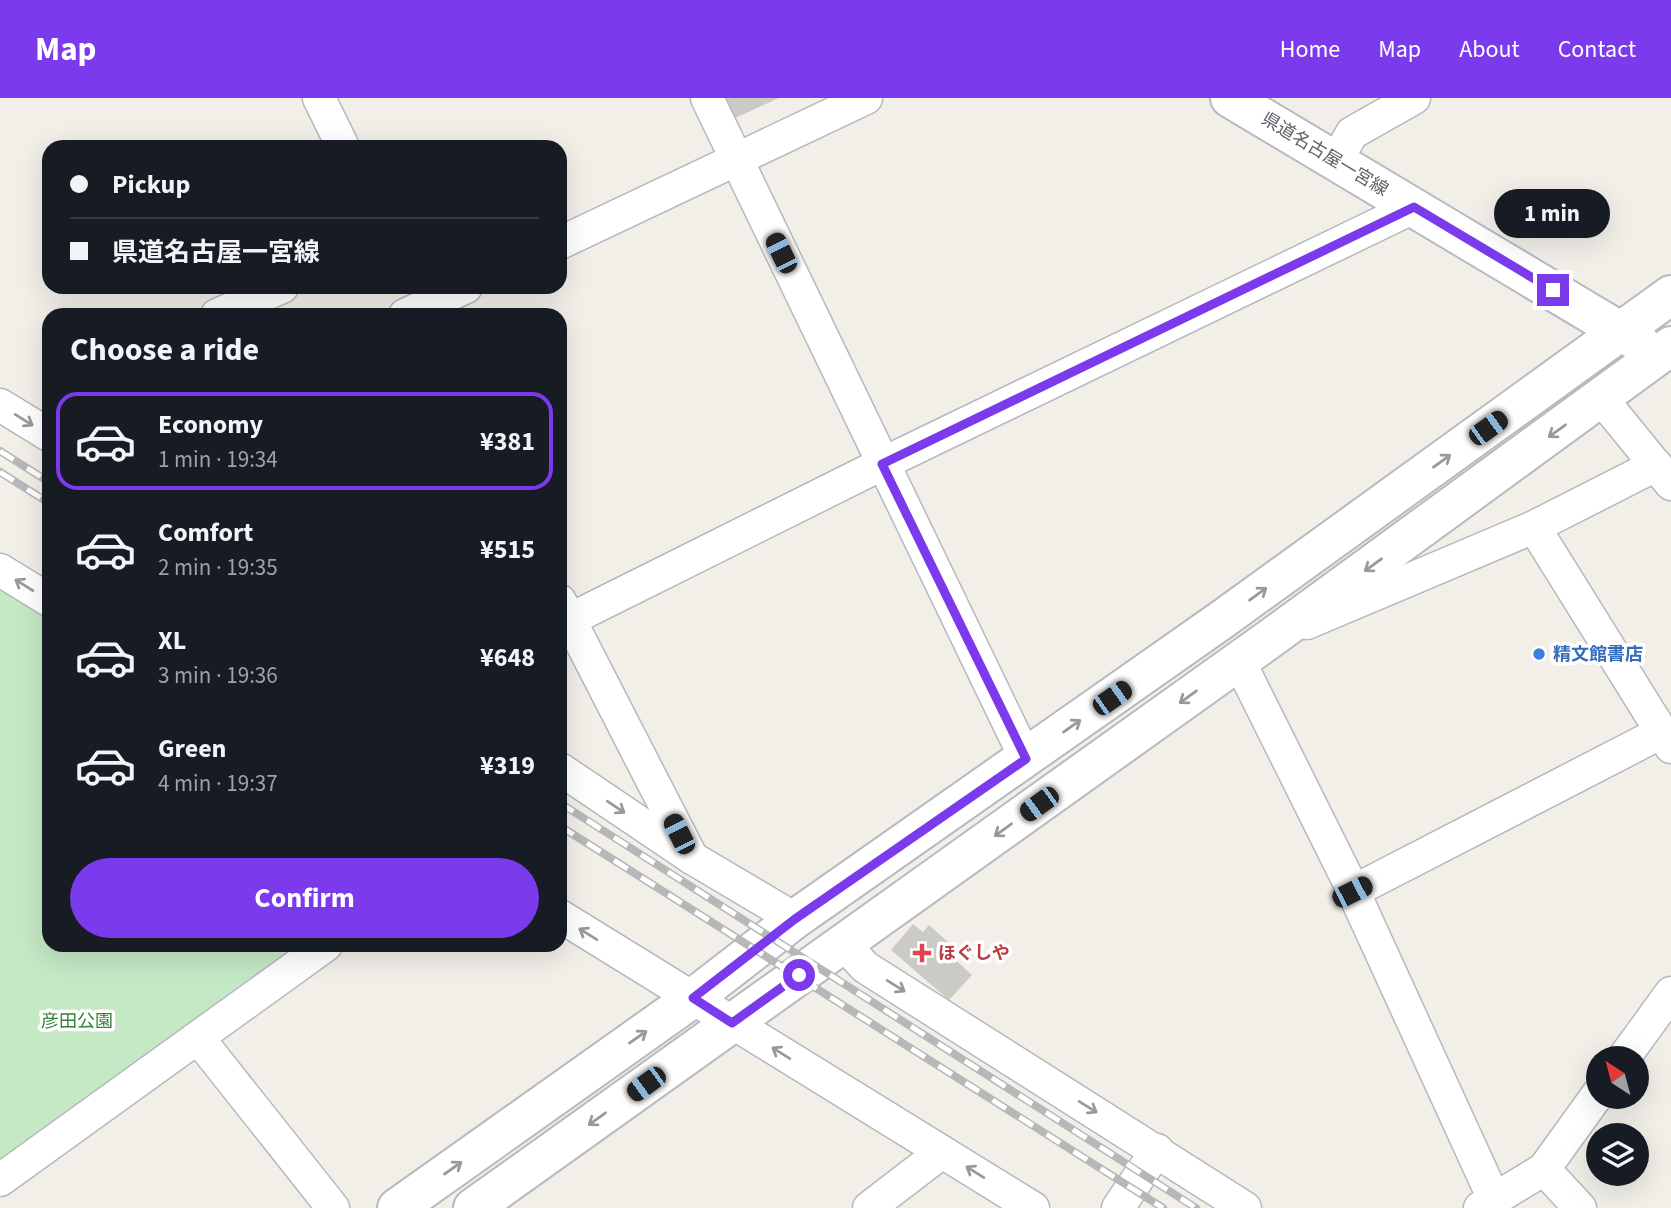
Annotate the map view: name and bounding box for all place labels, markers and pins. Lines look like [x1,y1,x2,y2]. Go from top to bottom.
place label: 精文館書店 [1553,642,1643,667]
marker: 精文館書店 [1531,646,1547,662]
place label: ほぐしや [938,941,1010,966]
marker: ほぐしや [912,943,932,963]

